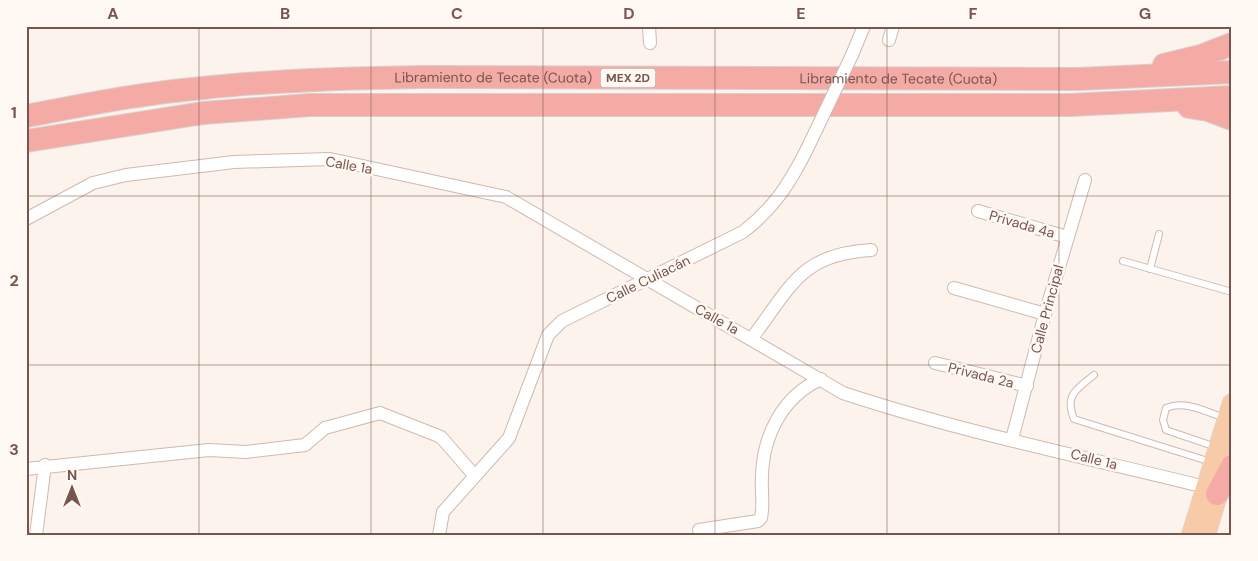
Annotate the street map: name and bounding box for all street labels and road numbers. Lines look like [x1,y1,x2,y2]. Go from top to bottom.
street label: Libramiento de Tecate (Cuota) [394,68,592,87]
road number: MEX 2D [600,68,656,88]
street label: Libramiento de Tecate (Cuota) [799,69,997,88]
street label: Calle 1a [324,152,374,178]
street label: Privada 4a [987,206,1057,242]
street label: Calle Culiacán [603,251,693,307]
street label: Calle Principal [1027,263,1067,355]
street label: Calle 1a [692,300,742,338]
street label: Privada 2a [946,358,1016,392]
street label: Calle 1a [1069,445,1119,473]

